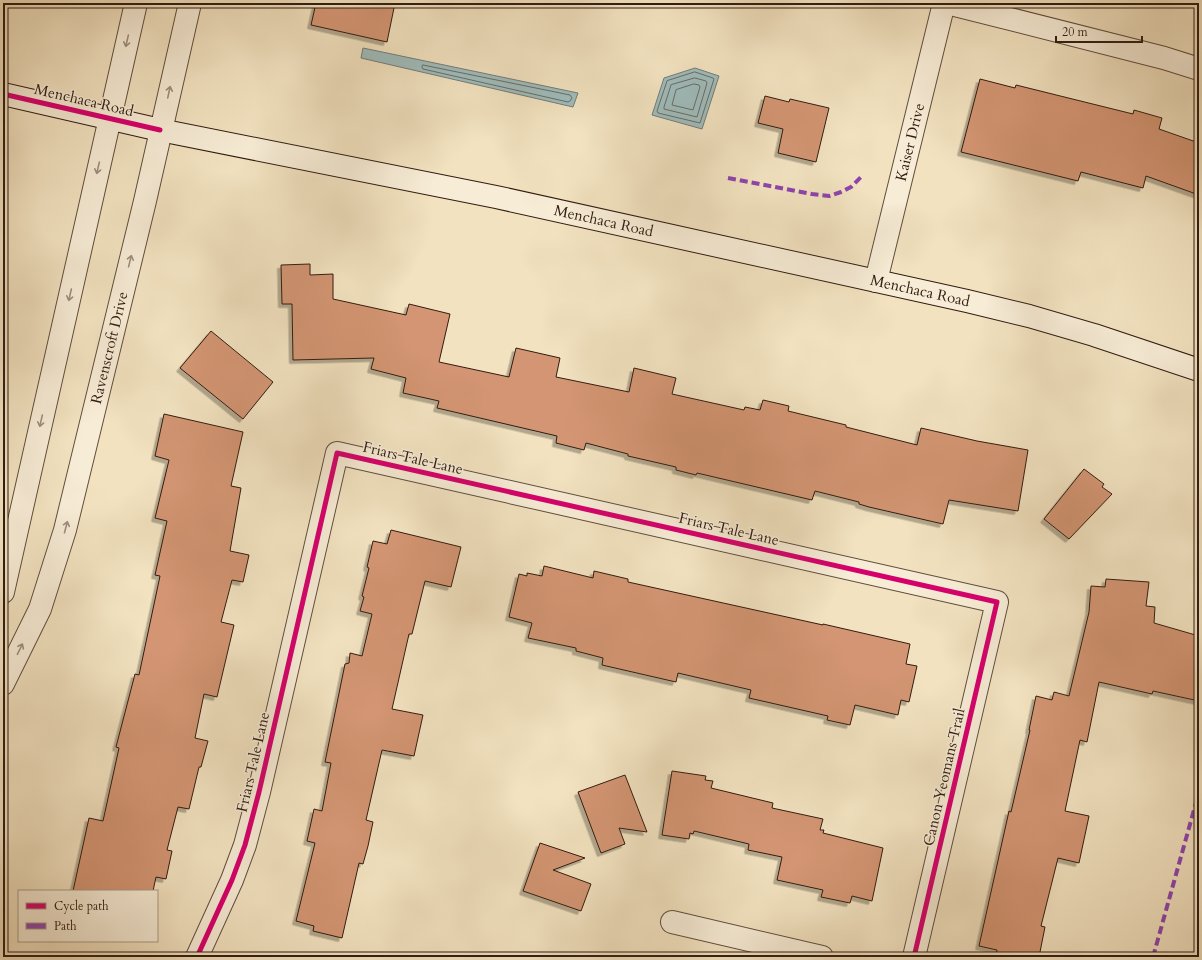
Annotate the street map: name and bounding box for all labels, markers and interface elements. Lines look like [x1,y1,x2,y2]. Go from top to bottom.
scale bar [1056,18,1142,44]
text: 20 m [1062,24,1089,40]
one-way arrow [123,34,130,47]
street label: Menchaca Road [32,79,136,121]
one-way arrow [165,85,173,98]
street label: Kaiser Drive [891,101,929,183]
one-way arrow [94,161,101,174]
street label: Menchaca Road [552,200,655,241]
one-way arrow [127,255,134,268]
street label: Menchaca Road [868,270,972,311]
one-way arrow [65,288,73,301]
street label: Ravenscroft Drive [86,289,133,406]
one-way arrow [37,415,45,428]
street label: Friars Tale Lane [361,437,465,479]
street label: Friars Tale Lane [677,508,781,550]
one-way arrow [62,521,70,534]
one-way arrow [17,643,24,655]
street label: Canon Yeomans Trail [918,706,970,848]
street label: Friars Tale Lane [232,710,274,814]
legend [18,890,158,942]
text: Cycle path [54,898,109,914]
text: Path [54,918,77,934]

